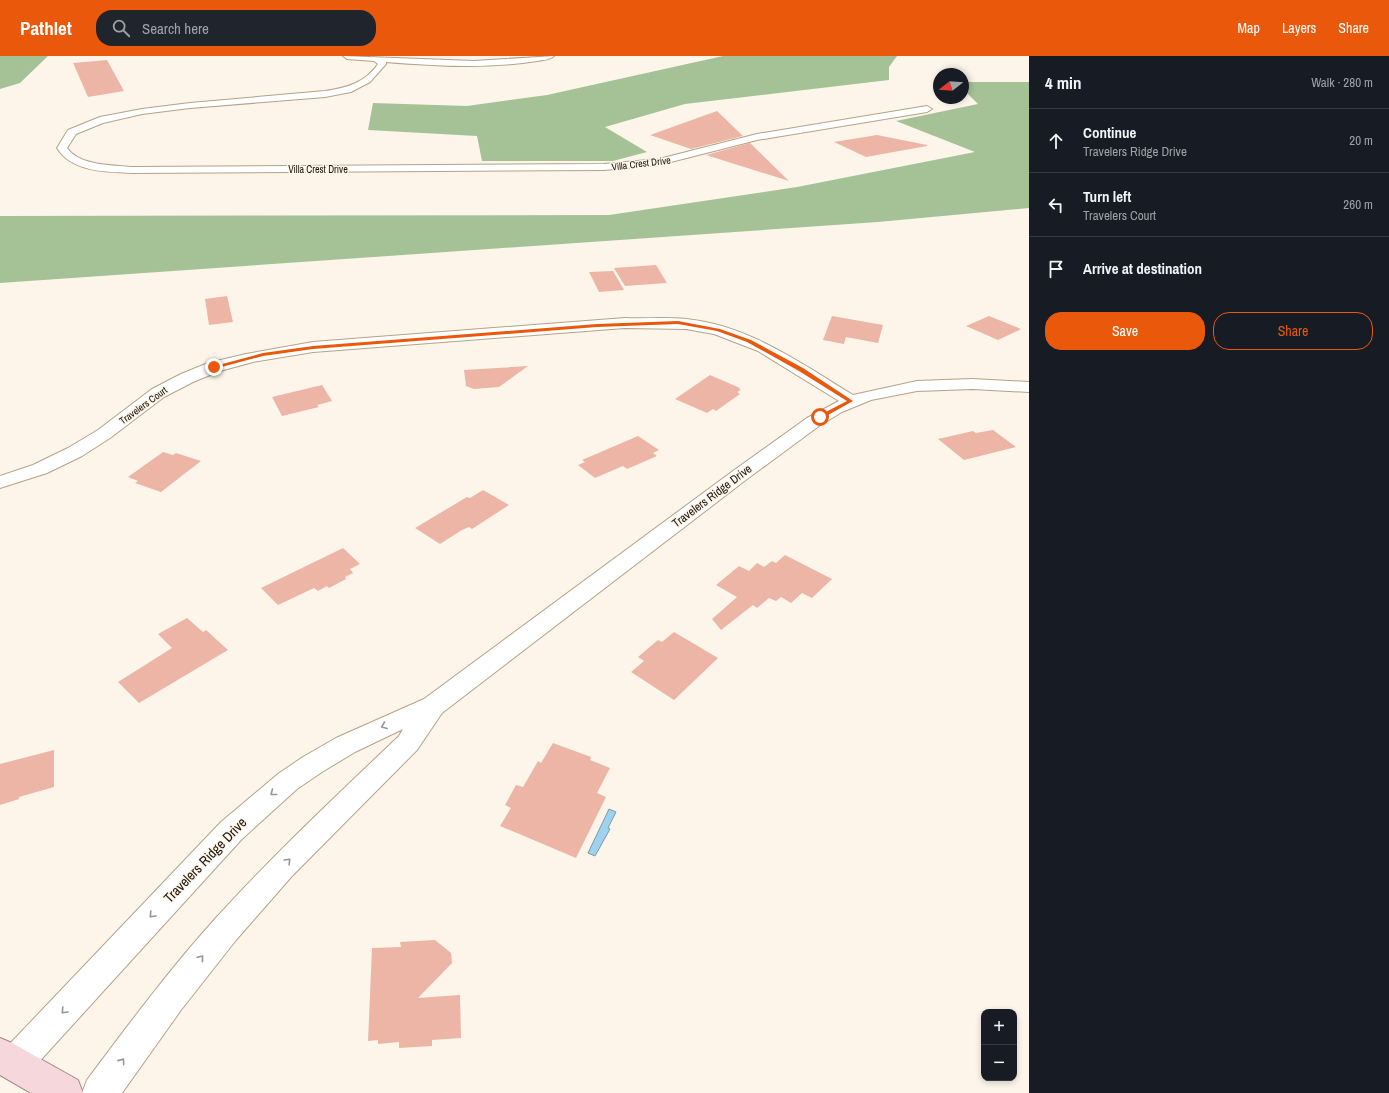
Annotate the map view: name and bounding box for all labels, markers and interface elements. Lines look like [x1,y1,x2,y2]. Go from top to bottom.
search box [96,10,376,46]
text: Pathlet [20,15,72,41]
icon: search [110,17,132,39]
text: Search here [142,18,209,39]
text: Map [1238,19,1260,37]
text: Layers [1282,19,1316,37]
text: Share [1338,19,1369,37]
north arrow [933,68,969,104]
text: 4 min [1045,71,1081,94]
text: Walk · 280 m [1311,74,1373,91]
text: Continue [1083,122,1136,143]
icon: ahead [1045,130,1067,152]
text: 20 m [1349,132,1373,149]
text: Travelers Ridge Drive [1083,143,1187,160]
street label: Villa Crest Drive [611,153,672,174]
street label: Villa Crest Drive [288,163,348,176]
text: Turn left [1083,186,1131,207]
icon: left [1045,194,1067,216]
text: 260 m [1343,196,1373,213]
text: Travelers Court [1083,207,1156,224]
icon: arrive [1045,258,1067,280]
text: Arrive at destination [1083,258,1202,279]
button: Save [1045,312,1205,350]
button: Share [1213,312,1373,350]
route end [205,358,223,376]
street label: Travelers Court [117,383,170,427]
route start [811,408,829,426]
street label: Travelers Ridge Drive [669,461,755,531]
one-way arrow [381,721,388,729]
one-way arrow [271,788,278,795]
street label: Travelers Ridge Drive [160,814,250,906]
one-way arrow [283,858,291,866]
one-way arrow [150,910,157,918]
one-way arrow [197,955,204,962]
one-way arrow [62,1006,69,1013]
map controls [981,1009,1017,1081]
button: + [981,1009,1017,1045]
button: − [981,1045,1017,1081]
one-way arrow [117,1058,125,1065]

